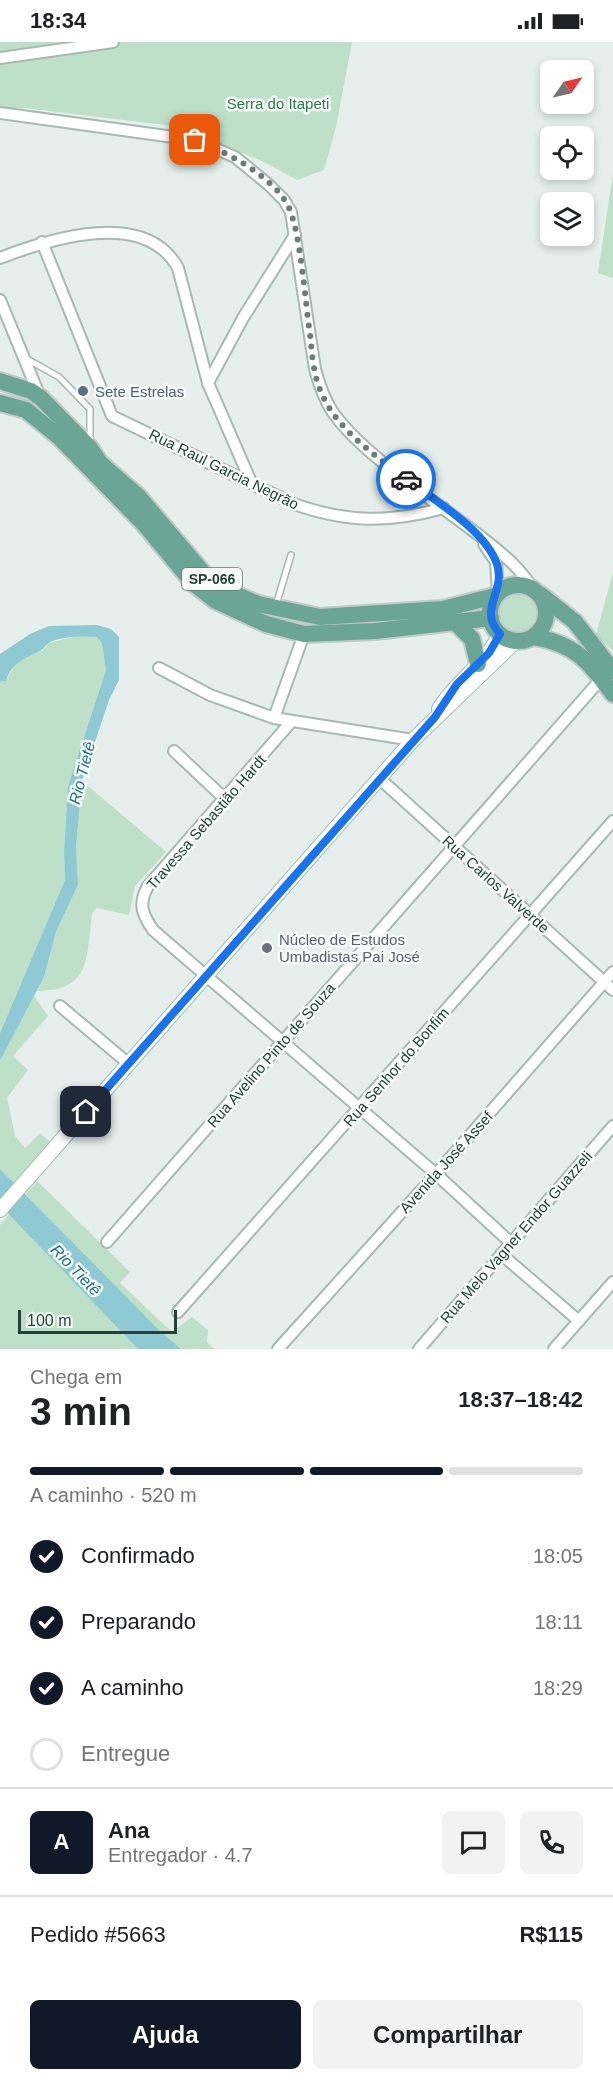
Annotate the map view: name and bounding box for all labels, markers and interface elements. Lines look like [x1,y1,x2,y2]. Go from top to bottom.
text: 18:34 [30,8,86,33]
north arrow [540,60,594,114]
map controls [540,60,594,246]
park label: Serra do Itapeti [227,95,329,112]
pin [169,114,220,165]
icon: bag [178,123,211,156]
button: locate [540,126,594,180]
button: layers [540,192,594,246]
place label: Sete Estrelas [95,383,184,400]
marker: Sete Estrelas [76,384,90,398]
street label: Rua Raul Garcia Negrão [146,425,302,513]
courier [376,449,436,509]
icon: car [390,463,423,496]
road number: SP-066 [182,568,242,590]
water label: Rio Tietê [66,740,98,806]
street label: Travessa Sebastião Hardt [143,751,270,893]
street label: Rua Carlos Valverde [439,832,553,936]
place label: Núcleo de Estudos Umbadistas Pai José [279,931,420,965]
marker: Núcleo de Estudos Umbadistas Pai José [260,941,274,955]
street label: Rua Avelino Pinto de Souza [204,979,339,1131]
street label: Rua Senhor do Bonfim [340,1004,452,1130]
pin [60,1086,111,1137]
icon: home [69,1095,102,1128]
street label: Avenida José Assef [396,1107,497,1216]
street label: Rua Melo Vagner Endor Guazzeli [437,1148,595,1326]
water label: Rio Tietê [48,1241,104,1299]
scale bar [18,1307,177,1334]
text: 100 m [27,1312,71,1329]
text: Chega em [30,1366,122,1388]
text: 18:37–18:42 [458,1387,583,1412]
text: 3 min [30,1390,132,1433]
text: A caminho · 520 m [30,1484,197,1506]
icon: check [30,1540,63,1573]
text: Confirmado [81,1543,195,1568]
text: 18:05 [533,1545,583,1567]
icon: check [30,1606,63,1639]
text: Preparando [81,1609,196,1634]
text: 18:11 [534,1611,583,1633]
icon: check [30,1672,63,1705]
text: A caminho [81,1675,184,1700]
text: 18:29 [533,1677,583,1699]
text: Entregue [81,1741,170,1766]
button: chat [442,1811,505,1874]
button: phone [520,1811,583,1874]
text: Ana [108,1818,150,1843]
text: A [54,1829,69,1854]
text: Entregador · 4.7 [108,1844,253,1866]
text: Pedido #5663 [30,1922,166,1947]
text: R$115 [519,1922,583,1947]
button: Ajuda [30,2000,301,2069]
button: Compartilhar [313,2000,583,2069]

